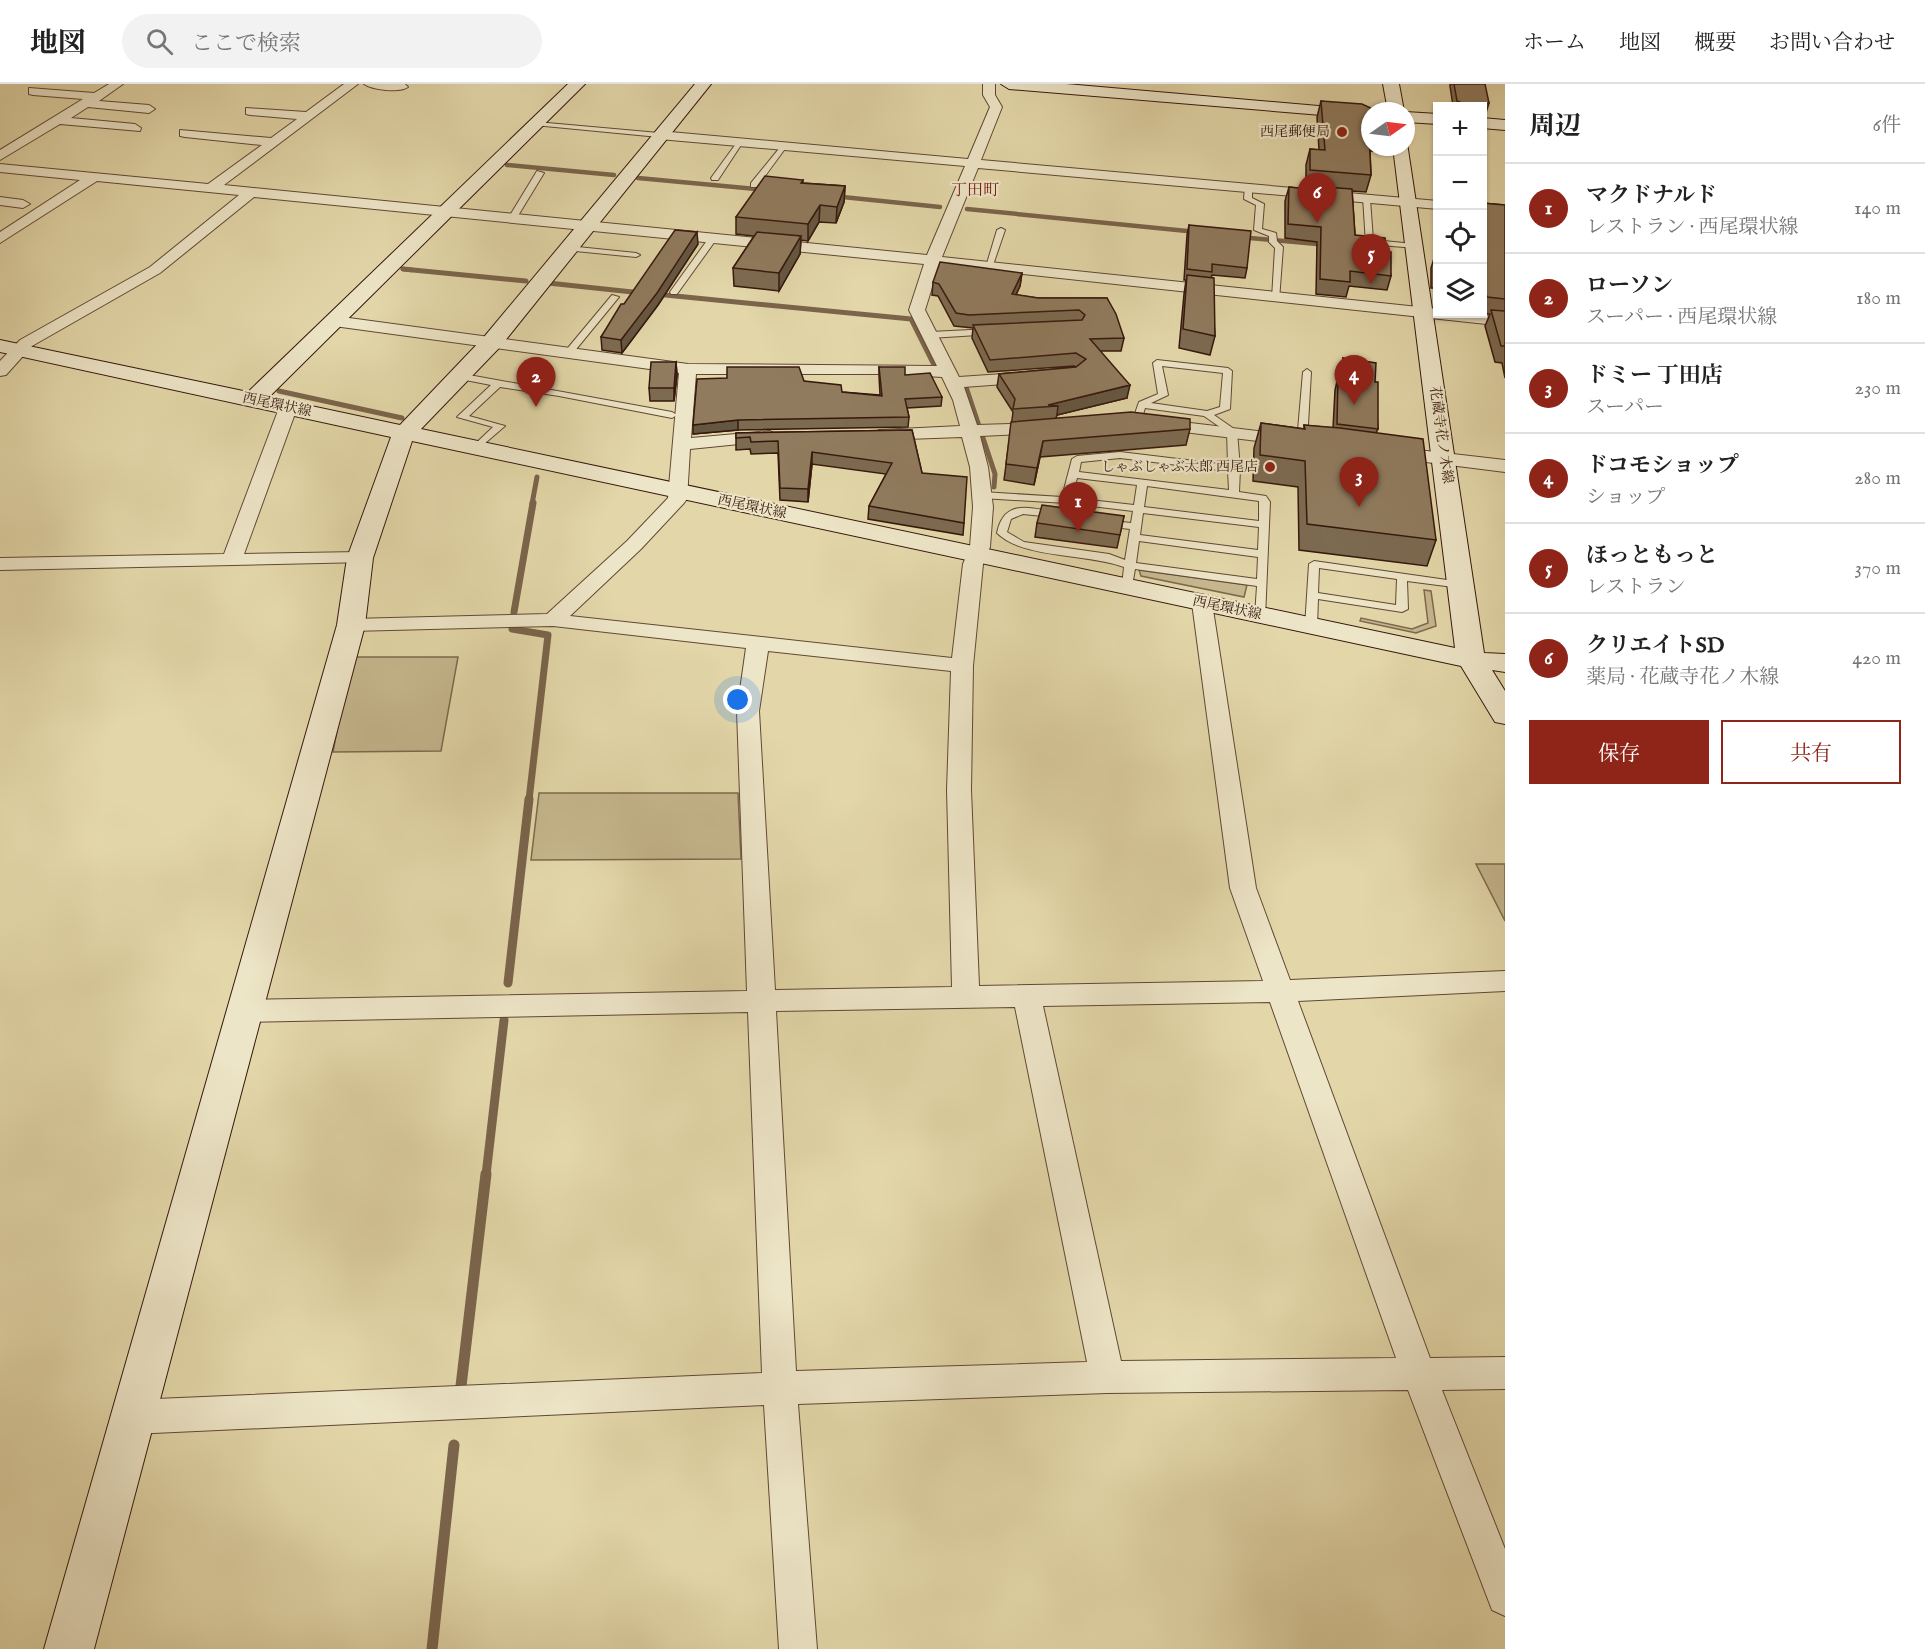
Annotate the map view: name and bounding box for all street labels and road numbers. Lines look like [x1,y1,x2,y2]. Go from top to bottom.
street label: 花蔵寺花ノ木線 [1425,385,1457,485]
street label: 西尾環状線 [241,389,313,421]
street label: 西尾環状線 [716,491,788,523]
street label: 西尾環状線 [1191,592,1263,624]

